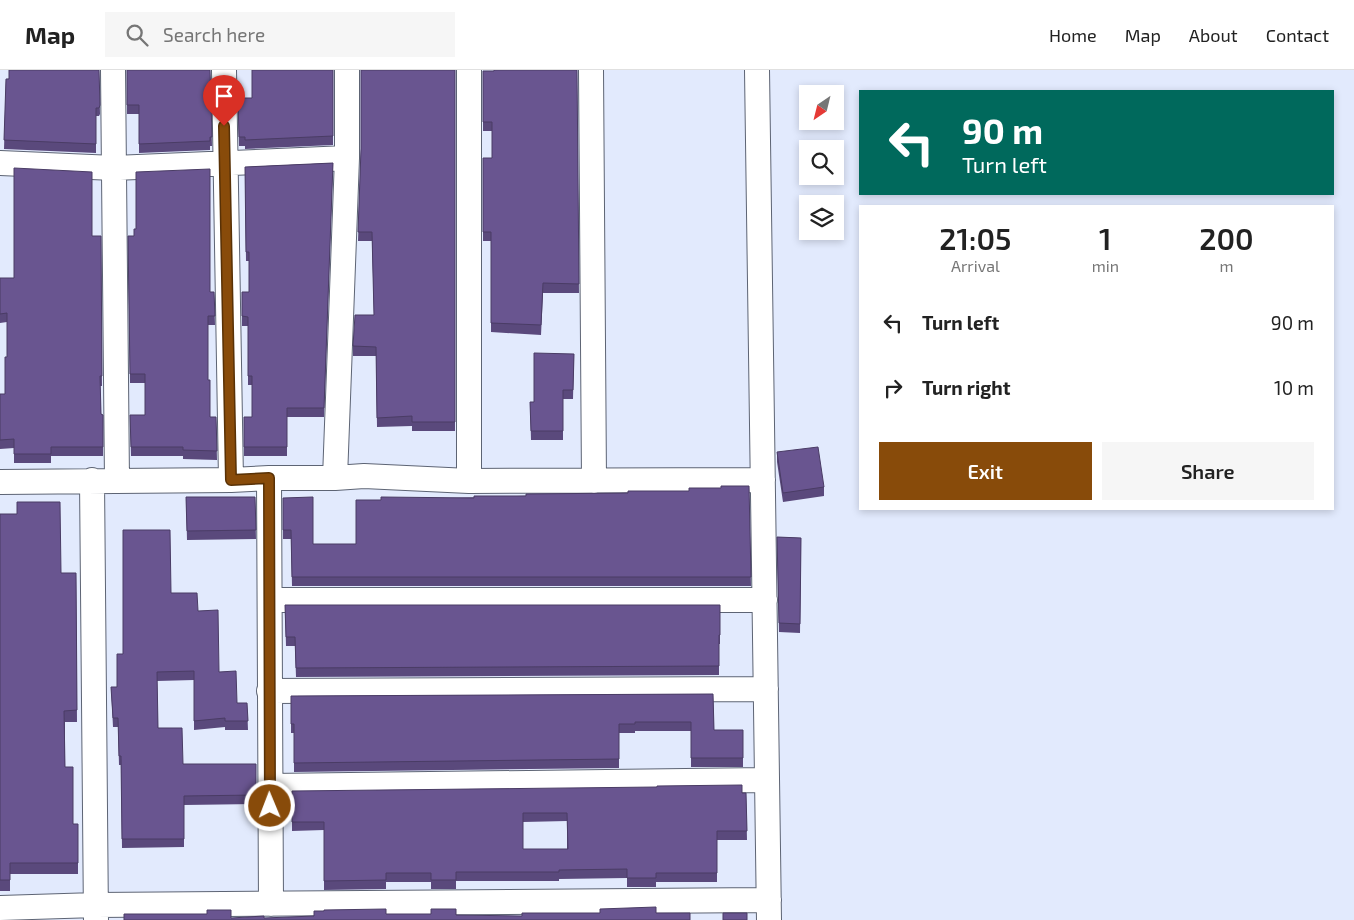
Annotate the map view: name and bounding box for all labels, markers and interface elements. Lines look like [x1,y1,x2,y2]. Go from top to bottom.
search box [105,12,455,57]
text: Map [25,20,75,49]
icon: search [123,21,151,49]
text: Search here [163,23,265,46]
text: Home [1049,24,1097,46]
text: Map [1125,24,1161,46]
text: About [1189,24,1238,46]
text: Contact [1266,24,1329,46]
pin [203,75,245,126]
icon: arrive [210,82,238,110]
north arrow [799,85,844,130]
map controls [799,85,844,240]
text: 90 m [962,109,1043,151]
icon: left [879,110,944,175]
button: search [799,140,844,185]
text: Turn left [962,151,1047,177]
button: layers [799,195,844,240]
text: 21:05 [939,220,1011,256]
text: 1 [1099,220,1112,256]
text: 200 [1199,220,1254,256]
text: Arrival [951,256,1000,275]
text: min [1092,256,1119,275]
text: m [1219,256,1234,275]
icon: left [879,309,907,337]
text: Turn left [922,311,999,334]
text: 90 m [1271,311,1314,334]
icon: right [879,374,907,402]
text: Turn right [922,376,1010,399]
text: 10 m [1274,376,1314,399]
button: Exit [879,442,1092,500]
button: Share [1102,442,1314,500]
position arrow [243,779,295,831]

